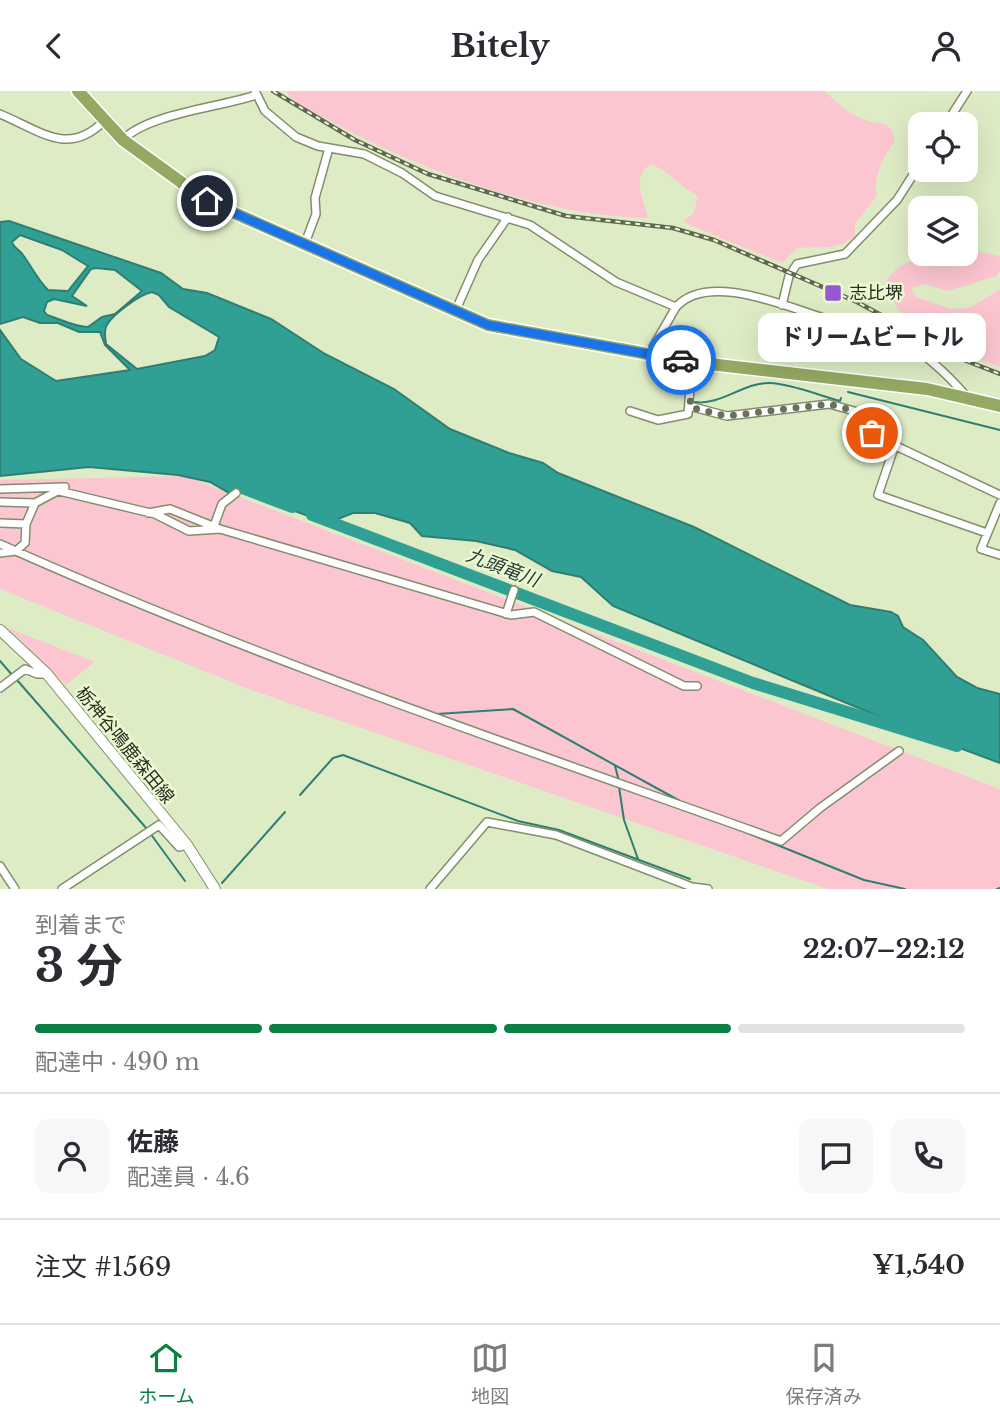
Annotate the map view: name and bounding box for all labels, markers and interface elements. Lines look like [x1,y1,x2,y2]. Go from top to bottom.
text: Bitely [450,26,550,66]
icon: back [35,27,73,65]
icon: person [927,27,965,65]
map controls [908,112,978,266]
button: locate [908,112,978,182]
pin [177,171,237,231]
icon: home [188,182,226,220]
button: layers [908,196,978,266]
place label: 志比堺 [849,282,903,304]
marker: 志比堺 [823,283,843,303]
callout: ドリームビートル [758,314,986,363]
text: ドリームビートル [780,323,964,351]
courier [646,325,716,395]
icon: car [662,341,700,379]
pin [842,403,902,463]
icon: bag [853,414,891,452]
water label: 九頭竜川 [463,543,544,593]
street label: 栃神谷鳴鹿森田線 [71,682,179,808]
text: 到着まで [35,911,127,939]
text: 22:07–22:12 [803,933,965,965]
text: 3 分 [35,937,123,994]
text: 配達中 · 490 m [35,1048,200,1076]
button: person [35,1119,109,1193]
button: chat [799,1119,873,1193]
button: phone [891,1119,965,1193]
text: 佐藤 [127,1126,179,1158]
text: 配達員 · 4.6 [127,1163,250,1191]
text: ¥1,540 [872,1249,965,1281]
text: 注文 #1569 [35,1251,172,1283]
tab: ホーム [138,1339,195,1408]
tab: 地図 [471,1339,509,1408]
tab: 保存済み [786,1339,862,1408]

